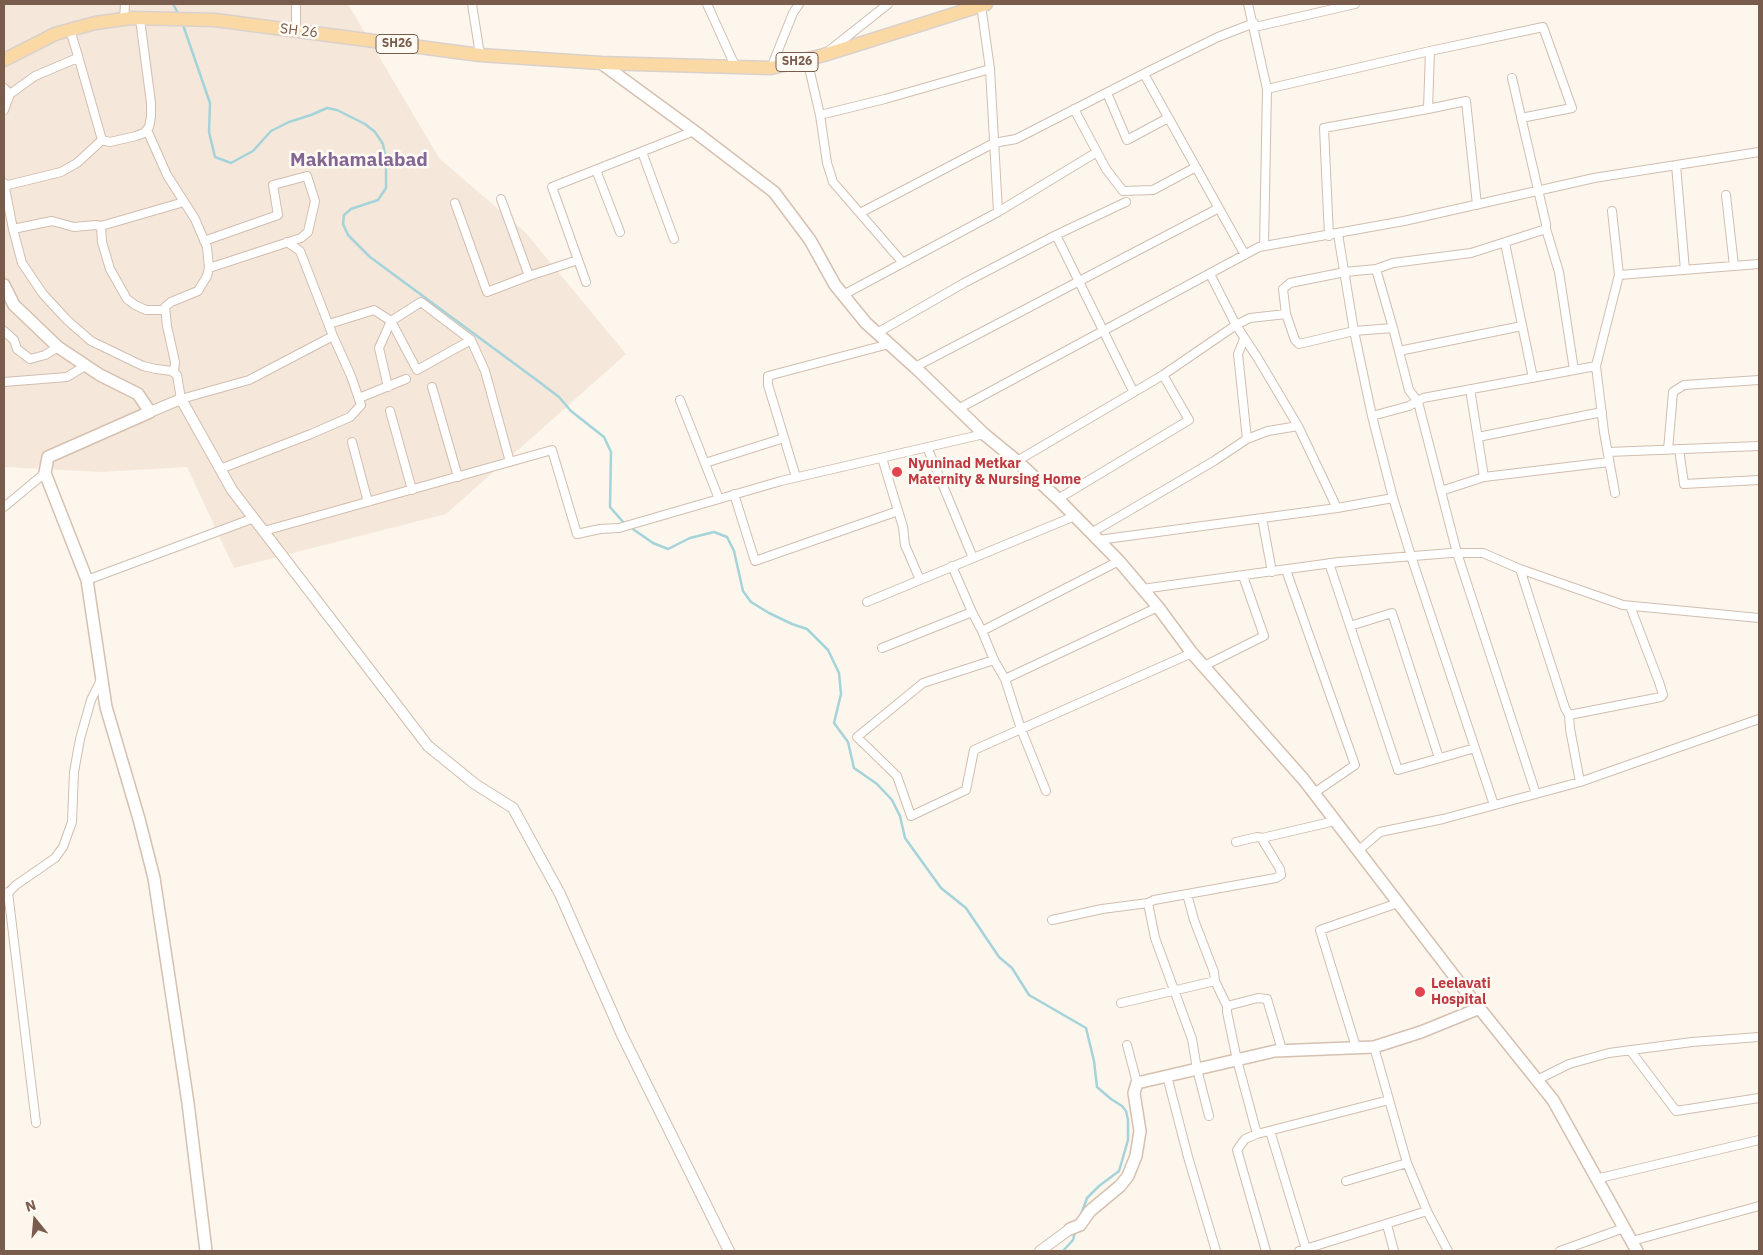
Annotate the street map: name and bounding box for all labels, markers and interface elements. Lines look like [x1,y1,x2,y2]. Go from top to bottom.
street label: SH 26 [279,20,319,42]
road number: SH26 [376,34,418,54]
road number: SH26 [776,52,818,72]
district label: Makhamalabad [290,150,428,172]
place label: Nyuninad Metkar Maternity & Nursing Home [908,456,1081,488]
marker: Nyuninad Metkar Maternity & Nursing Home [890,465,904,479]
place label: Leelavati Hospital [1431,976,1491,1009]
marker: Leelavati Hospital [1413,985,1427,999]
north arrow [10,1195,60,1245]
text: N [23,1196,38,1216]

